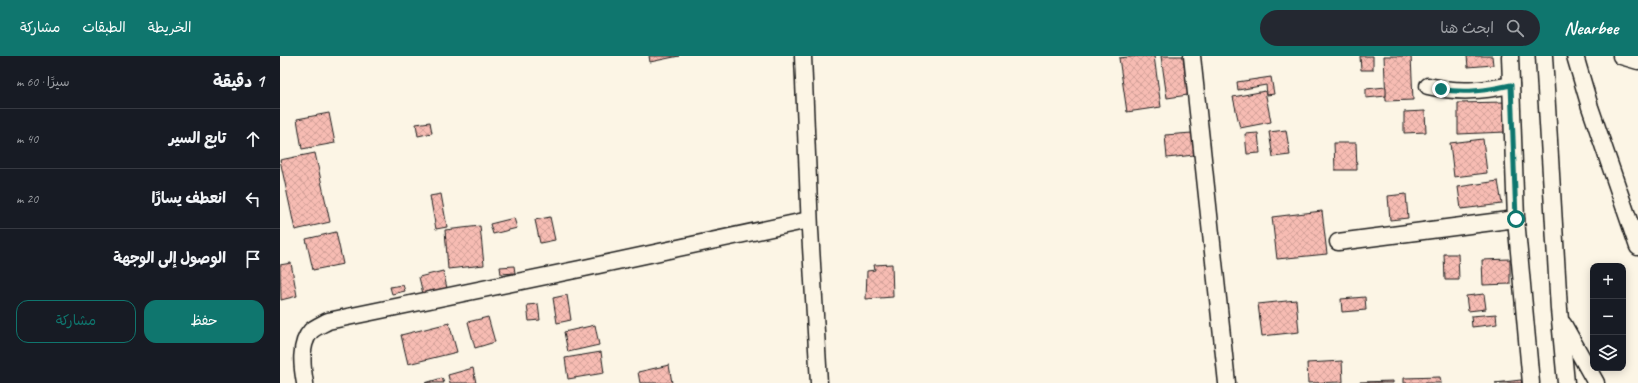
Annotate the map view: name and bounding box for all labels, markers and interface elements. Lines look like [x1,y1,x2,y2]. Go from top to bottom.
search box [1260,10,1540,46]
text: Nearbee [1564,16,1618,40]
icon: search [1504,17,1526,39]
text: مشاركة [20,19,60,36]
text: الطبقات [82,19,126,36]
text: الخريطة [148,19,191,36]
text: ابحث هنا [1440,19,1494,38]
text: 1 دقيقة [213,71,264,92]
text: سيرًا · 60 m [16,74,69,90]
route end [1432,80,1450,98]
icon: ahead [242,128,264,150]
text: تابع السير [169,129,226,148]
text: 40 m [16,131,38,147]
icon: left [242,188,264,210]
text: انعطف يسارًا [151,189,226,208]
text: 20 m [16,191,38,207]
route start [1507,210,1525,228]
icon: arrive [242,248,264,270]
text: الوصول إلى الوجهة [113,249,226,268]
map controls [1590,263,1626,371]
button: + [1590,263,1626,299]
button: − [1590,299,1626,335]
button: مشاركة [16,300,136,343]
button: حفظ [144,300,264,343]
button: layers [1590,335,1626,371]

